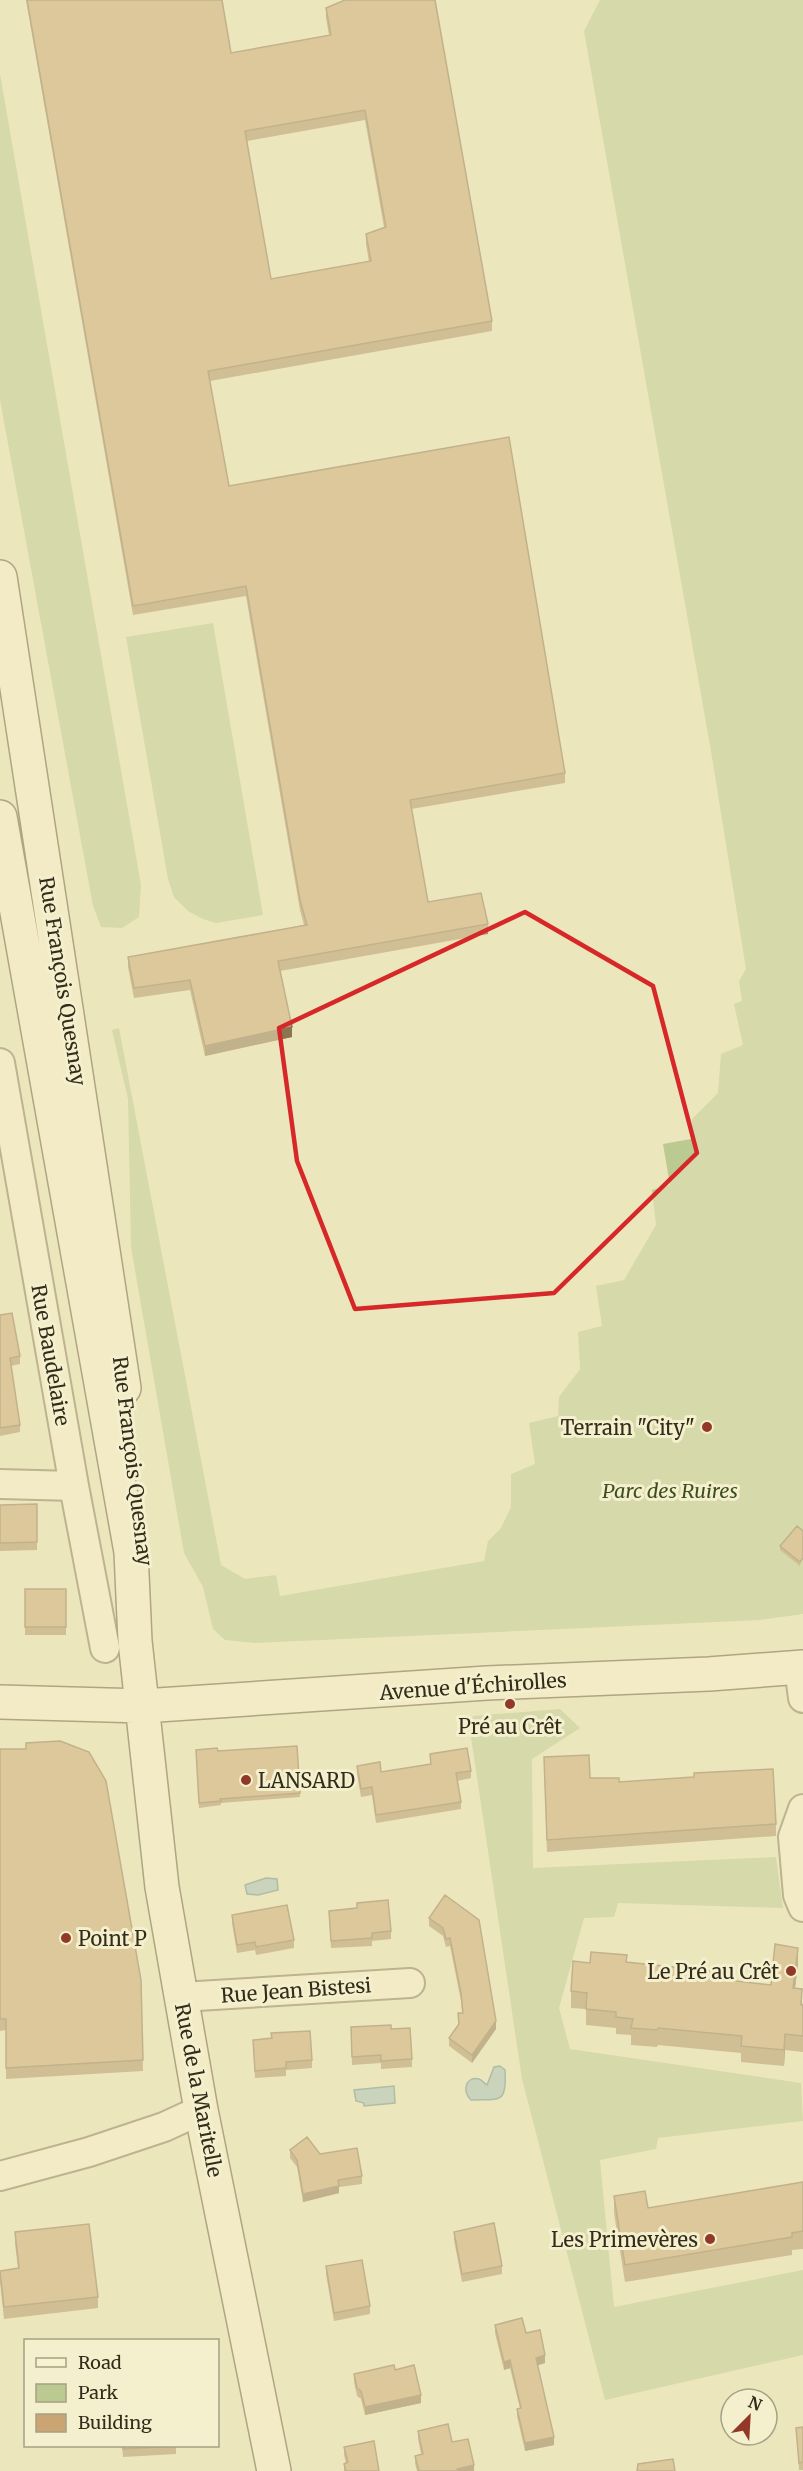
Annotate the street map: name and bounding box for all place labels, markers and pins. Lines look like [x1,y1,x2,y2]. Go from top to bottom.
place label: Terrain "City" [561,1415,695,1440]
marker: Terrain "City" [700,1420,714,1434]
marker: Pré au Crêt [503,1697,517,1711]
place label: Pré au Crêt [458,1714,562,1739]
place label: LANSARD [258,1768,355,1793]
marker: LANSARD [239,1773,253,1787]
place label: Point P [78,1926,147,1951]
marker: Point P [59,1931,73,1945]
place label: Le Pré au Crêt [647,1959,779,1984]
marker: Le Pré au Crêt [784,1964,798,1978]
place label: Les Primevères [551,2227,698,2252]
marker: Les Primevères [703,2232,717,2246]

